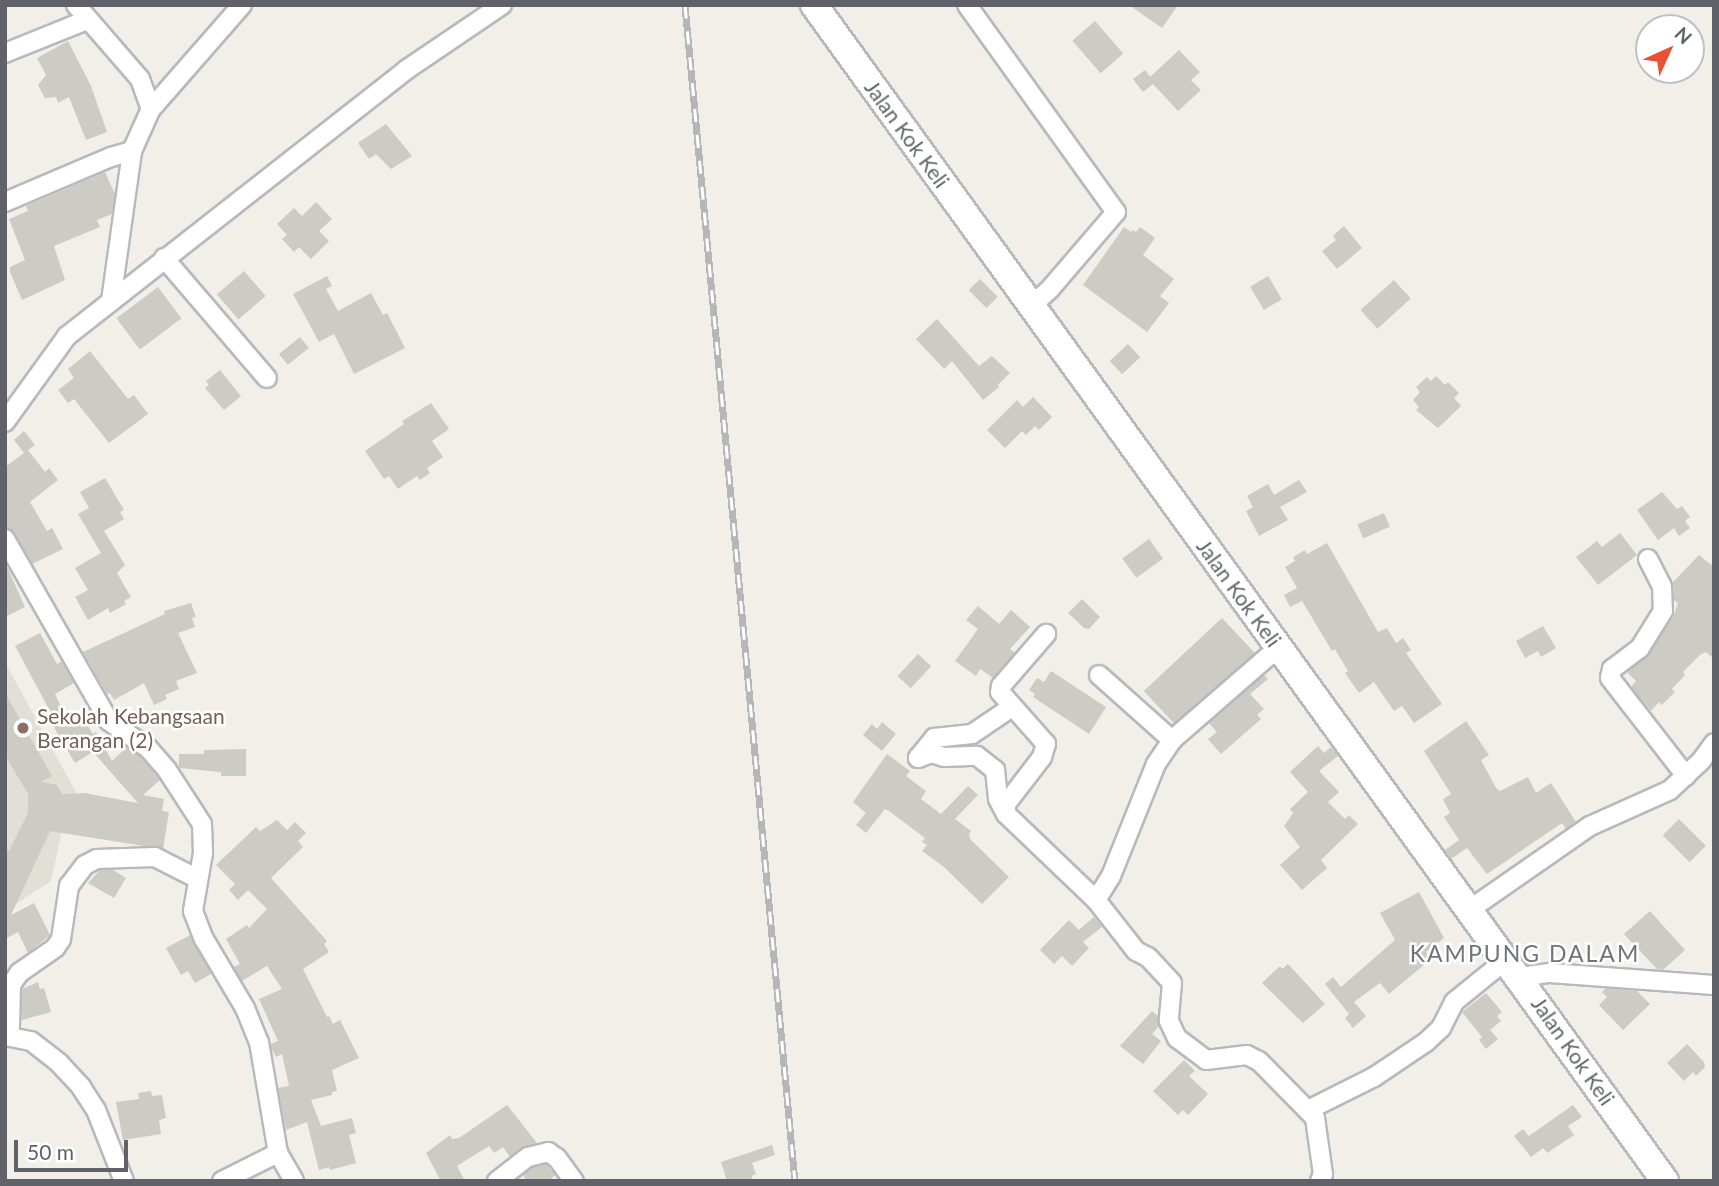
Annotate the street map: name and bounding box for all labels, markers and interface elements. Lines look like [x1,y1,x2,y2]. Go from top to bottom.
north arrow [1635,14,1705,84]
text: N [1670,22,1697,49]
street label: Jalan Kok Keli [860,75,954,193]
street label: Jalan Kok Keli [1192,534,1286,652]
place label: Sekolah Kebangsaan Berangan (2) [37,703,225,753]
marker: Sekolah Kebangsaan Berangan (2) [15,720,31,736]
district label: KAMPUNG DALAM [1411,939,1639,967]
street label: Jalan Kok Keli [1526,992,1620,1110]
scale bar [18,1126,131,1170]
text: 50 m [27,1139,74,1164]

